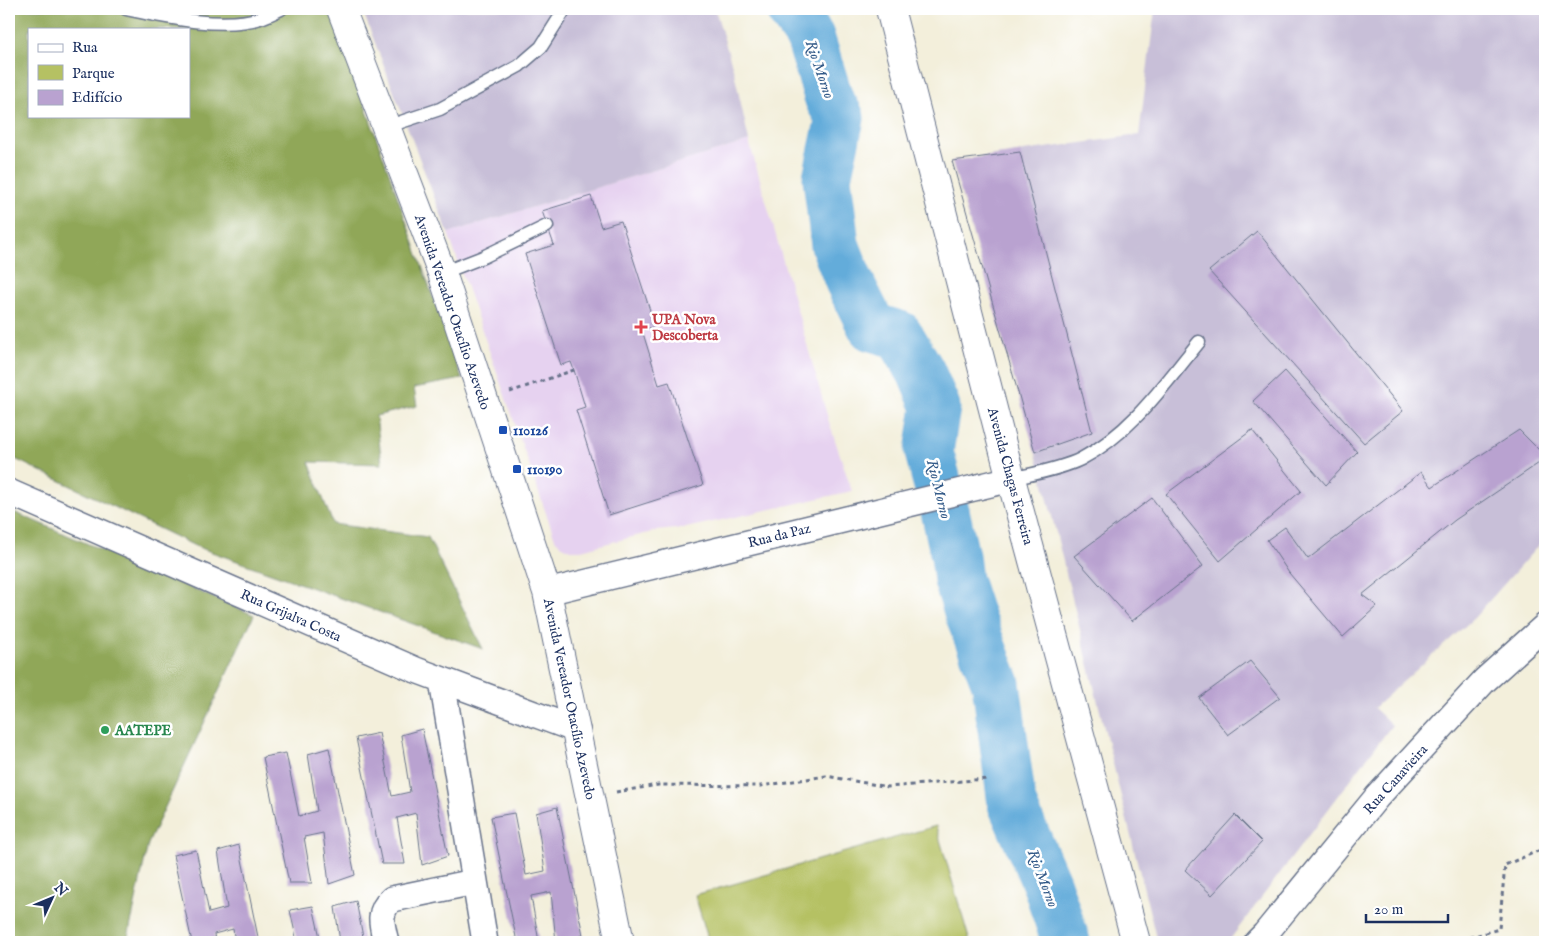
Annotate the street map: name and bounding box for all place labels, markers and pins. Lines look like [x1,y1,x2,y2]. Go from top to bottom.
place label: UPA Nova Descoberta [651,311,719,345]
marker: UPA Nova Descoberta [634,320,648,334]
place label: 110126 [513,422,549,440]
marker: 110126 [497,424,509,436]
place label: 110190 [527,461,562,479]
marker: 110190 [511,463,523,475]
place label: AATEPE [114,722,172,740]
marker: AATEPE [99,724,111,736]

